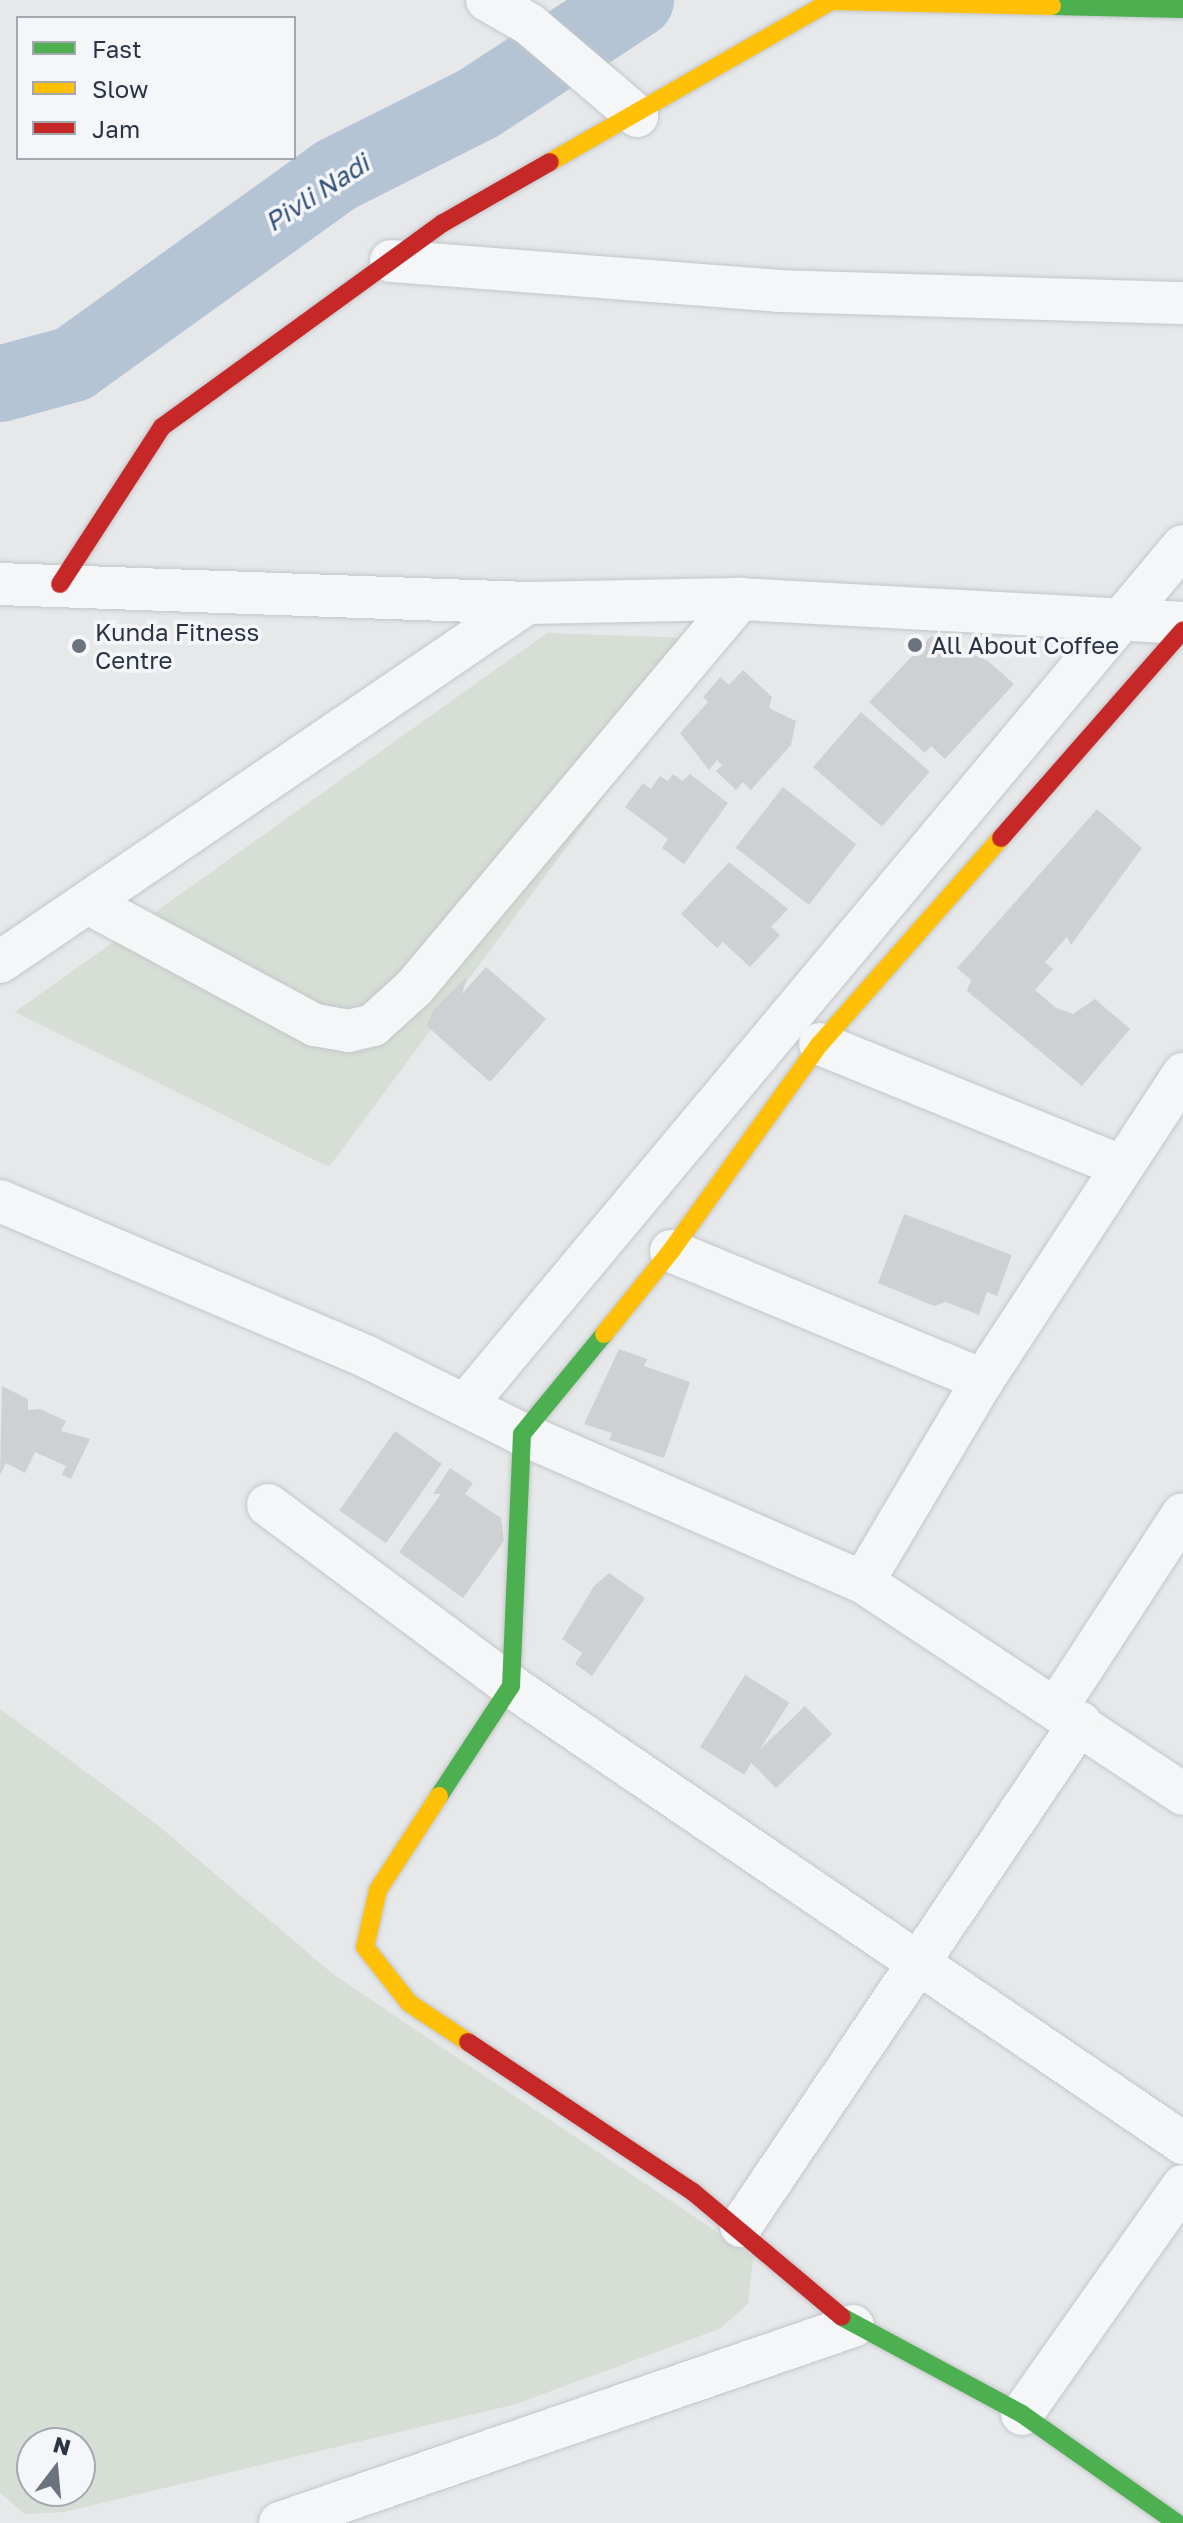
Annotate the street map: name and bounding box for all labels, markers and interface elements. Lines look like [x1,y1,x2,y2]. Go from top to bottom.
legend [16,16,296,160]
text: Fast [92,34,142,63]
text: Slow [92,74,148,103]
text: Jam [92,114,140,143]
water label: Pivli Nadi [259,148,375,238]
place label: Kunda Fitness Centre [95,618,259,674]
place label: All About Coffee [931,631,1119,659]
marker: All About Coffee [906,636,924,654]
marker: Kunda Fitness Centre [70,637,88,655]
north arrow [16,2427,96,2507]
text: N [50,2430,74,2461]

